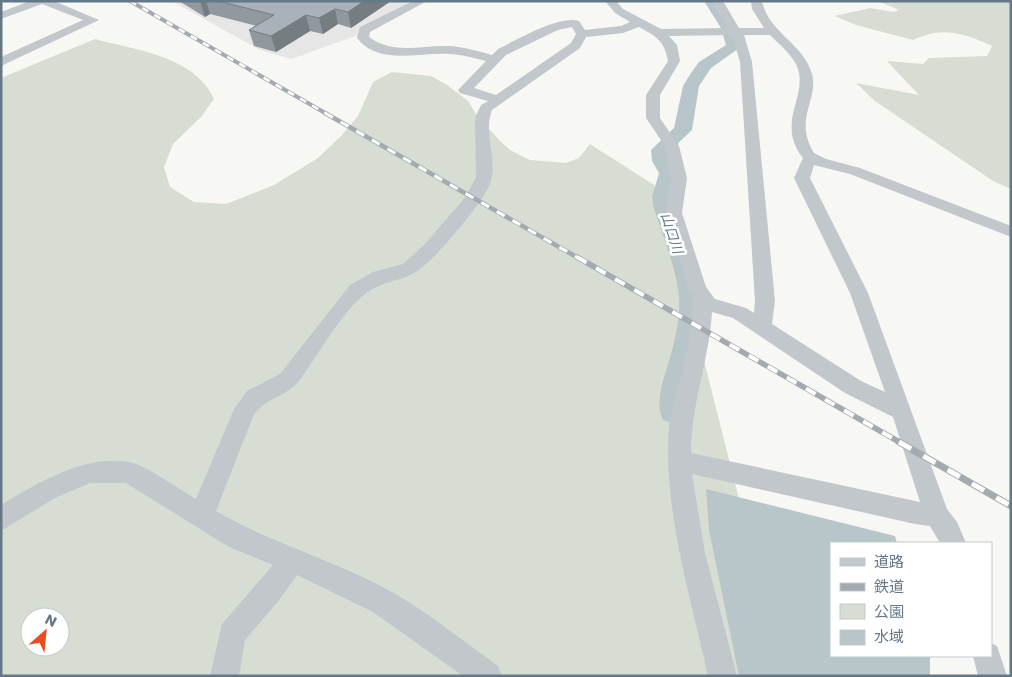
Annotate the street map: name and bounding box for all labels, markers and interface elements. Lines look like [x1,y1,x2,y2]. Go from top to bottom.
water label: 山口川 [656,210,689,258]
legend [830,542,992,657]
text: 道路 [874,551,904,572]
text: 鉄道 [874,576,904,597]
text: 公園 [874,601,904,622]
north arrow [20,607,70,657]
text: N [42,609,60,632]
text: 水域 [874,626,904,647]

